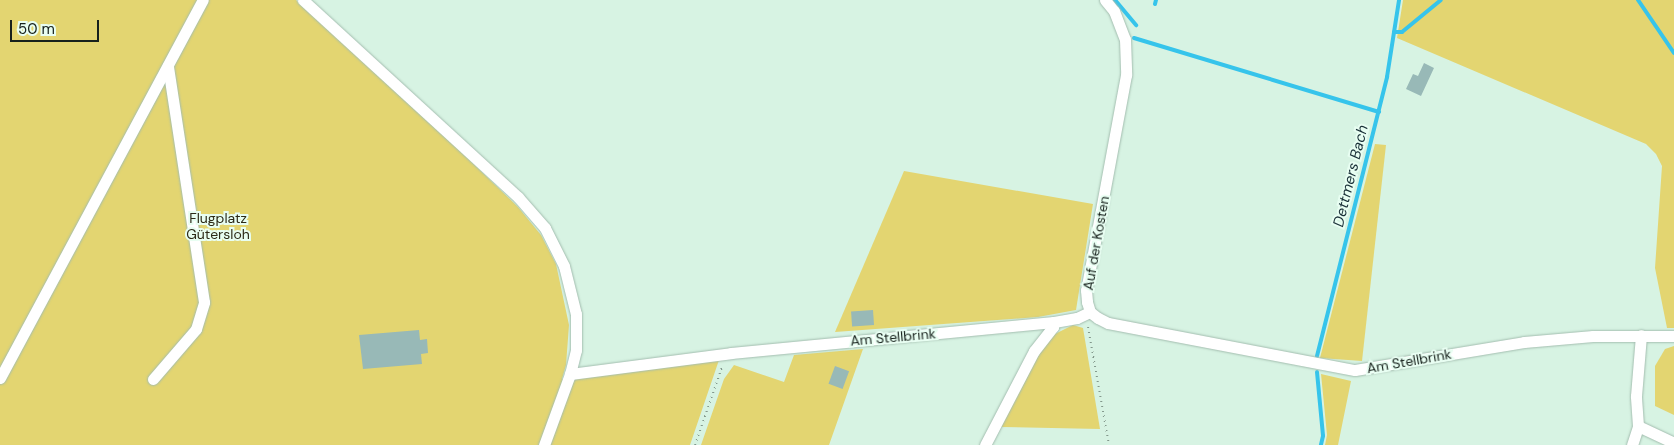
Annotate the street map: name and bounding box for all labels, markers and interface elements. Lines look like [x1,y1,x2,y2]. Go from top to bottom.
scale bar [12,10,101,42]
text: 50 m [18,19,55,39]
water label: Dettmers Bach [1330,123,1372,229]
street label: Auf der Kosten [1079,195,1113,291]
park label: Flugplatz Gütersloh [186,210,250,242]
street label: Am Stellbrink [850,325,936,349]
street label: Am Stellbrink [1365,345,1453,377]

